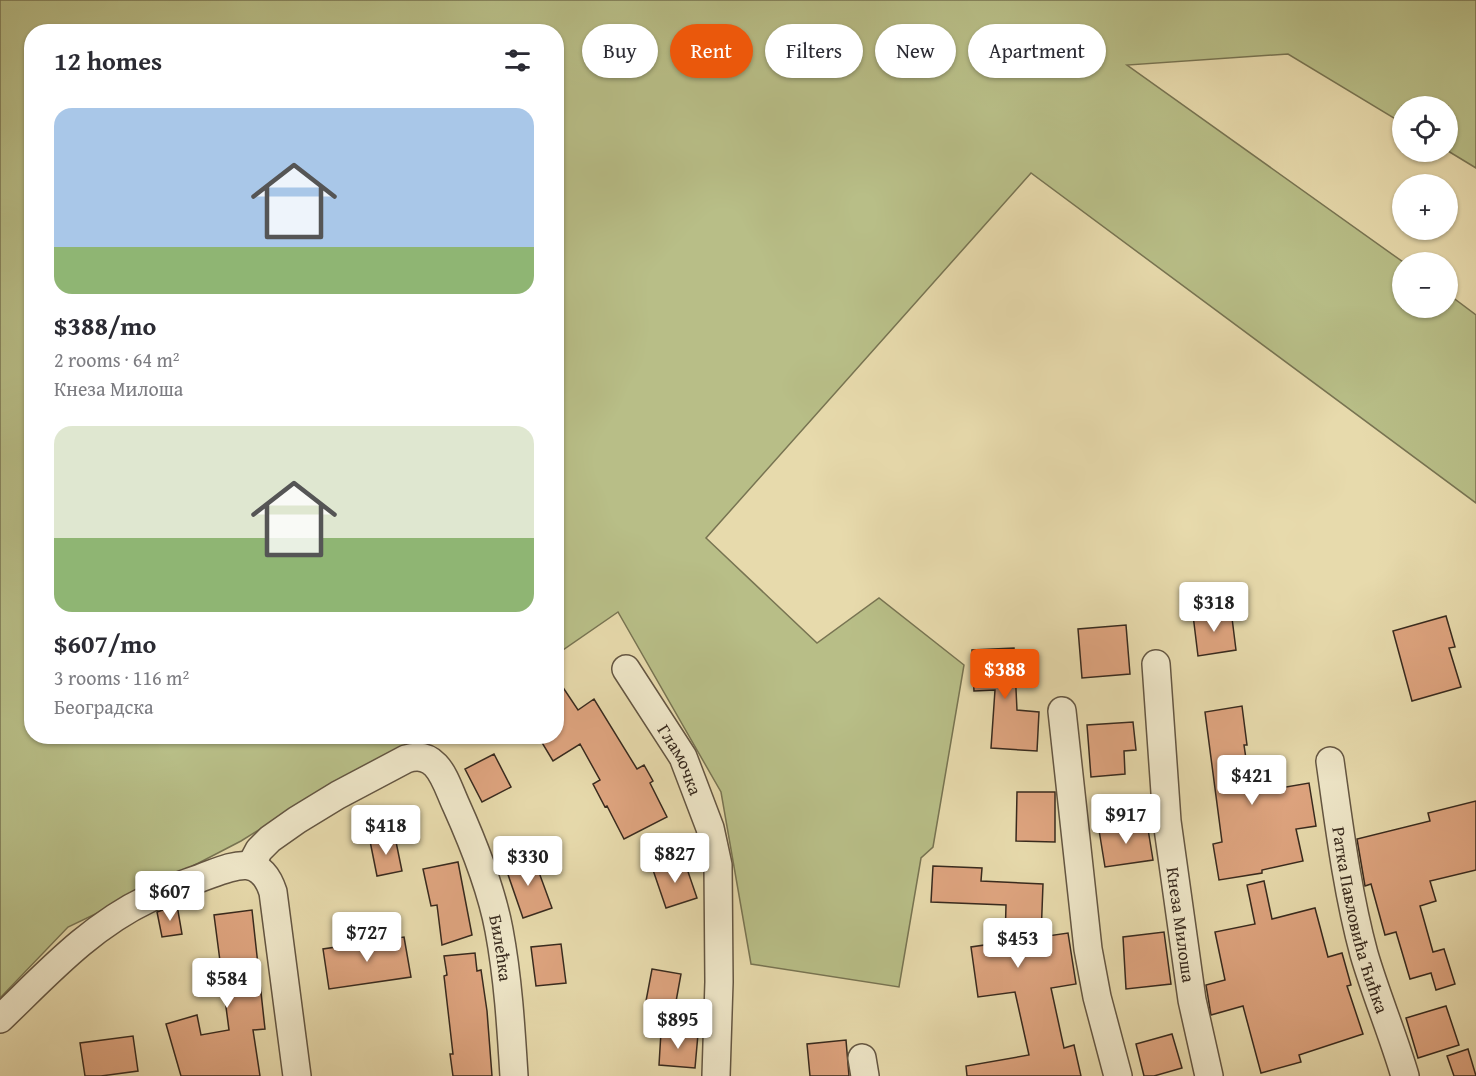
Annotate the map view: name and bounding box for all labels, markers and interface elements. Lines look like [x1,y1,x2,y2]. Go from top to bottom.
chip: Buy [582,24,658,78]
chip: Rent [670,24,753,78]
chip: Filters [765,24,863,78]
chip: New [875,24,956,78]
chip: Apartment [968,24,1106,78]
text: 12 homes [54,41,162,80]
icon: filters [501,44,534,77]
map controls [1392,96,1458,318]
button: locate [1392,96,1458,162]
icon: home [240,147,348,255]
button: + [1392,174,1458,240]
button: − [1392,252,1458,318]
text: $388/mo [54,306,156,345]
text: 2 rooms · 64 m² [54,345,180,374]
text: Кнеза Милоша [54,374,183,403]
icon: home [240,465,348,573]
pin: $318 [1178,582,1250,633]
text: $318 [1193,587,1235,616]
text: $607/mo [54,624,156,663]
pin: $388 [969,649,1041,700]
text: $388 [984,654,1026,683]
text: 3 rooms · 116 m² [54,663,189,692]
text: Београдска [54,692,153,721]
street label: Гламочка [651,718,710,799]
pin: $421 [1216,755,1288,806]
text: $421 [1231,760,1273,789]
pin: $917 [1090,794,1162,845]
text: $917 [1105,799,1147,828]
pin: $418 [350,805,422,856]
text: $418 [365,810,407,839]
street label: Ратка Павловића Ћићка [1326,825,1396,1017]
pin: $827 [639,833,711,884]
pin: $330 [492,836,564,887]
text: $827 [654,838,696,867]
text: $330 [507,841,549,870]
street label: Кнеза Милоша [1160,865,1203,985]
pin: $607 [134,871,206,922]
text: $607 [149,876,191,905]
pin: $727 [331,912,403,963]
street label: Билећка [483,912,520,983]
text: $727 [346,917,388,946]
pin: $453 [982,918,1054,969]
text: $453 [997,923,1039,952]
pin: $584 [191,958,263,1009]
text: $584 [206,963,248,992]
pin: $895 [642,999,714,1050]
text: $895 [657,1004,699,1033]

